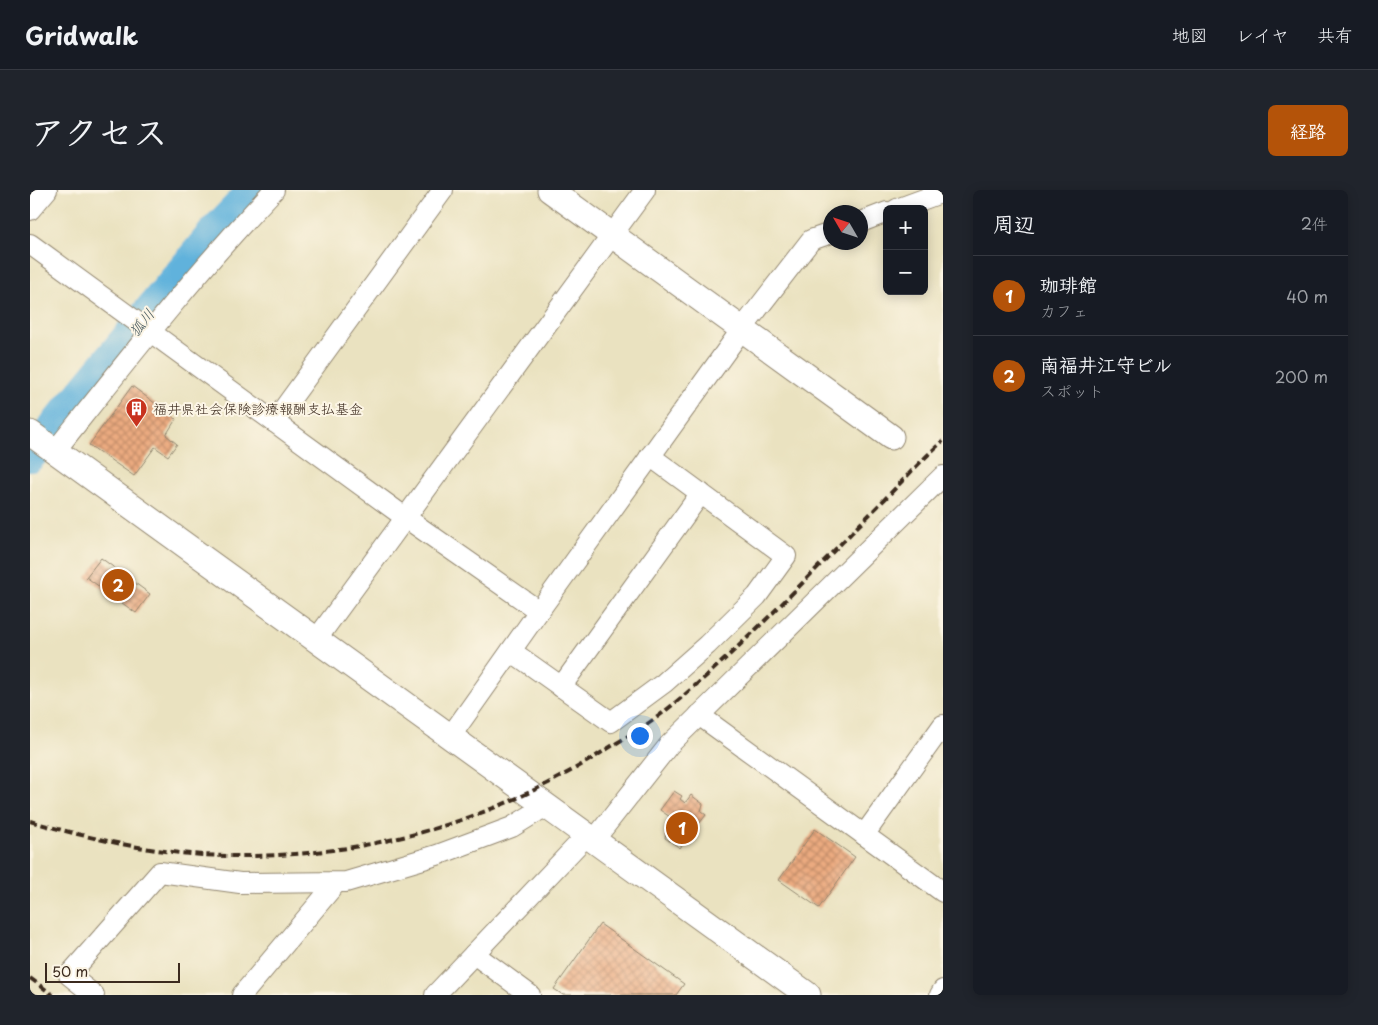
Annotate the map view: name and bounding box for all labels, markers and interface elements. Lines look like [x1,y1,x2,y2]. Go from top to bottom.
text: Gridwalk [25,17,138,53]
text: 地図 [1172,21,1208,48]
text: レイヤ [1236,21,1289,48]
text: 共有 [1317,21,1353,48]
text: アクセス [30,104,168,157]
button: 経路 [1268,105,1348,156]
north arrow [823,205,868,250]
map controls [883,205,928,295]
button: + [883,205,928,250]
text: 周辺 [993,207,1035,239]
text: 2件 [1301,211,1328,235]
button: − [883,250,928,295]
text: 珈琲館 [1040,270,1097,298]
text: 1 [1005,284,1013,308]
text: 40 m [1286,284,1328,308]
text: カフェ [1040,298,1088,322]
water label: 狐川 [123,303,159,341]
text: 南福井江守ビル [1040,350,1173,378]
text: 2 [1003,364,1015,388]
text: 200 m [1275,364,1328,388]
text: スポット [1040,378,1104,402]
building icon: 福井県社会保険診療報酬支払基金 [125,396,149,427]
place label: 福井県社会保険診療報酬支払基金 [153,398,363,419]
pin: 2 [102,566,134,604]
your location [627,723,653,749]
pin: 1 [666,809,698,847]
scale bar [45,960,180,983]
text: 50 m [52,961,88,982]

